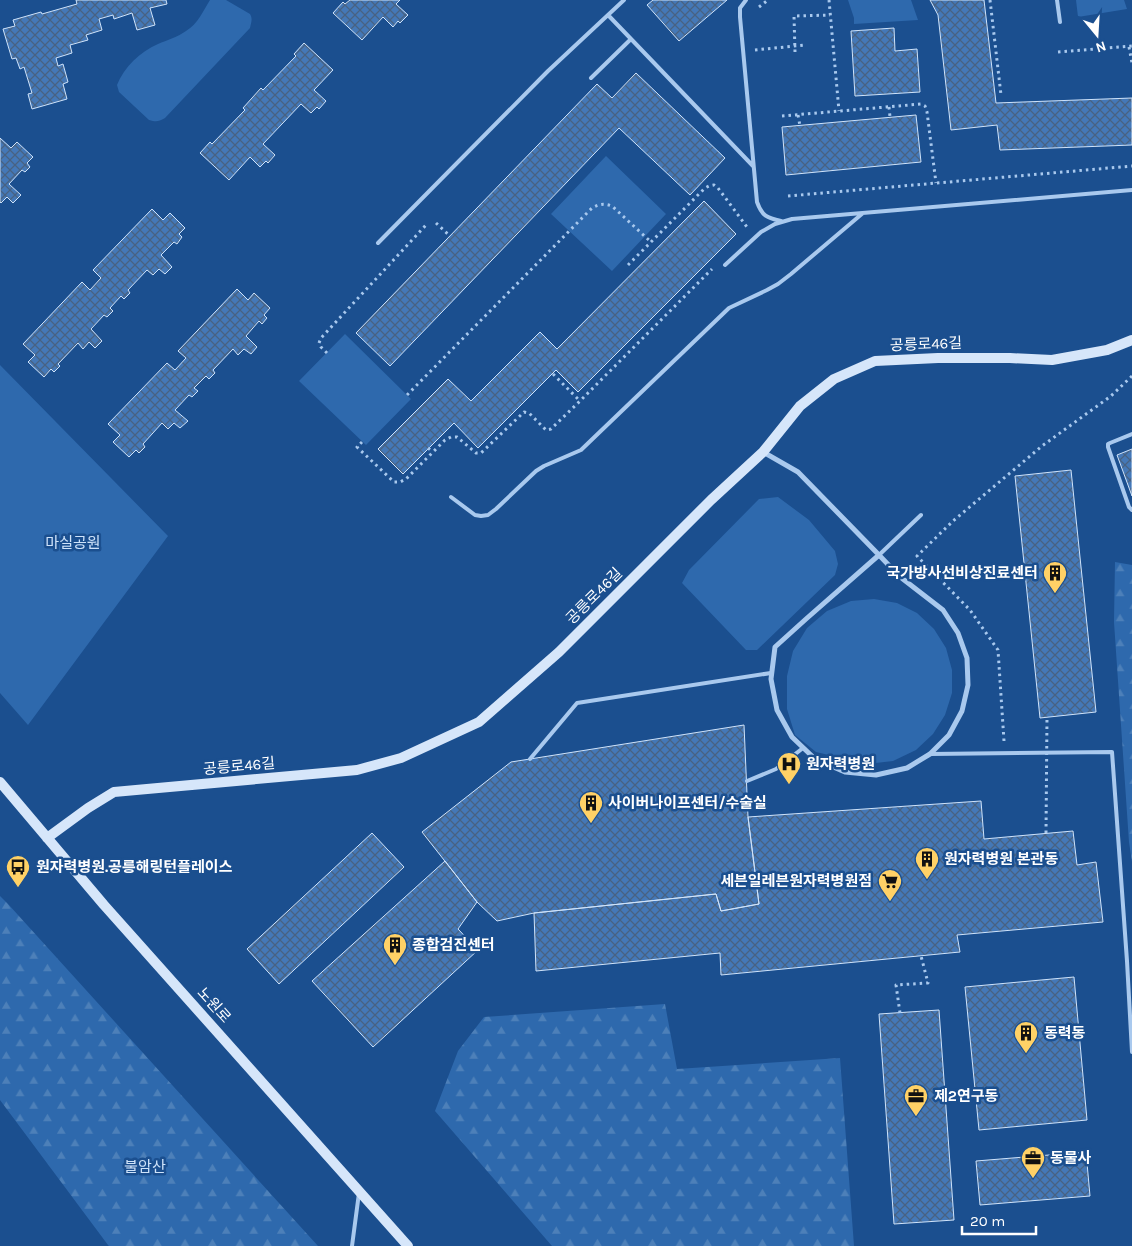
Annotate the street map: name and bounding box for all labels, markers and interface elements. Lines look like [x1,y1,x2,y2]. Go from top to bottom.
north arrow [1072,10,1122,60]
text: N [1093,37,1108,57]
street label: 공릉로46길 [890,334,962,354]
park label: 마실공원 [45,534,101,552]
building icon: 국가방사선비상진료센터 [1042,560,1068,594]
street label: 공릉로46길 [562,564,626,628]
place label: 국가방사선비상진료센터 [886,564,1038,582]
hospital icon: 원자력병원 [776,751,802,785]
street label: 공릉로46길 [202,754,276,778]
place label: 원자력병원 [806,755,875,773]
building icon: 사이버나이프센터/수술실 [578,790,604,824]
place label: 사이버나이프센터/수술실 [608,794,767,812]
building icon: 원자력병원 본관동 [914,846,940,880]
place label: 원자력병원 본관동 [944,850,1058,868]
bus stop icon: 원자력병원.공릉해링턴플레이스 [5,854,31,888]
place label: 원자력병원.공릉해링턴플레이스 [36,858,233,876]
supermarket icon: 세븐일레븐원자력병원점 [877,868,903,902]
place label: 세븐일레븐원자력병원점 [720,872,872,890]
building icon: 종합검진센터 [382,932,408,966]
place label: 종합검진센터 [412,936,495,954]
street label: 노원로 [193,984,235,1026]
building icon: 동력동 [1013,1020,1039,1054]
place label: 동력동 [1044,1024,1086,1042]
office icon: 제2연구동 [903,1083,929,1117]
place label: 제2연구동 [934,1087,998,1105]
office icon: 동물사 [1020,1145,1046,1179]
place label: 동물사 [1050,1149,1092,1167]
park label: 불암산 [124,1158,166,1176]
scale bar [962,1204,1036,1236]
text: 20 m [970,1212,1005,1230]

